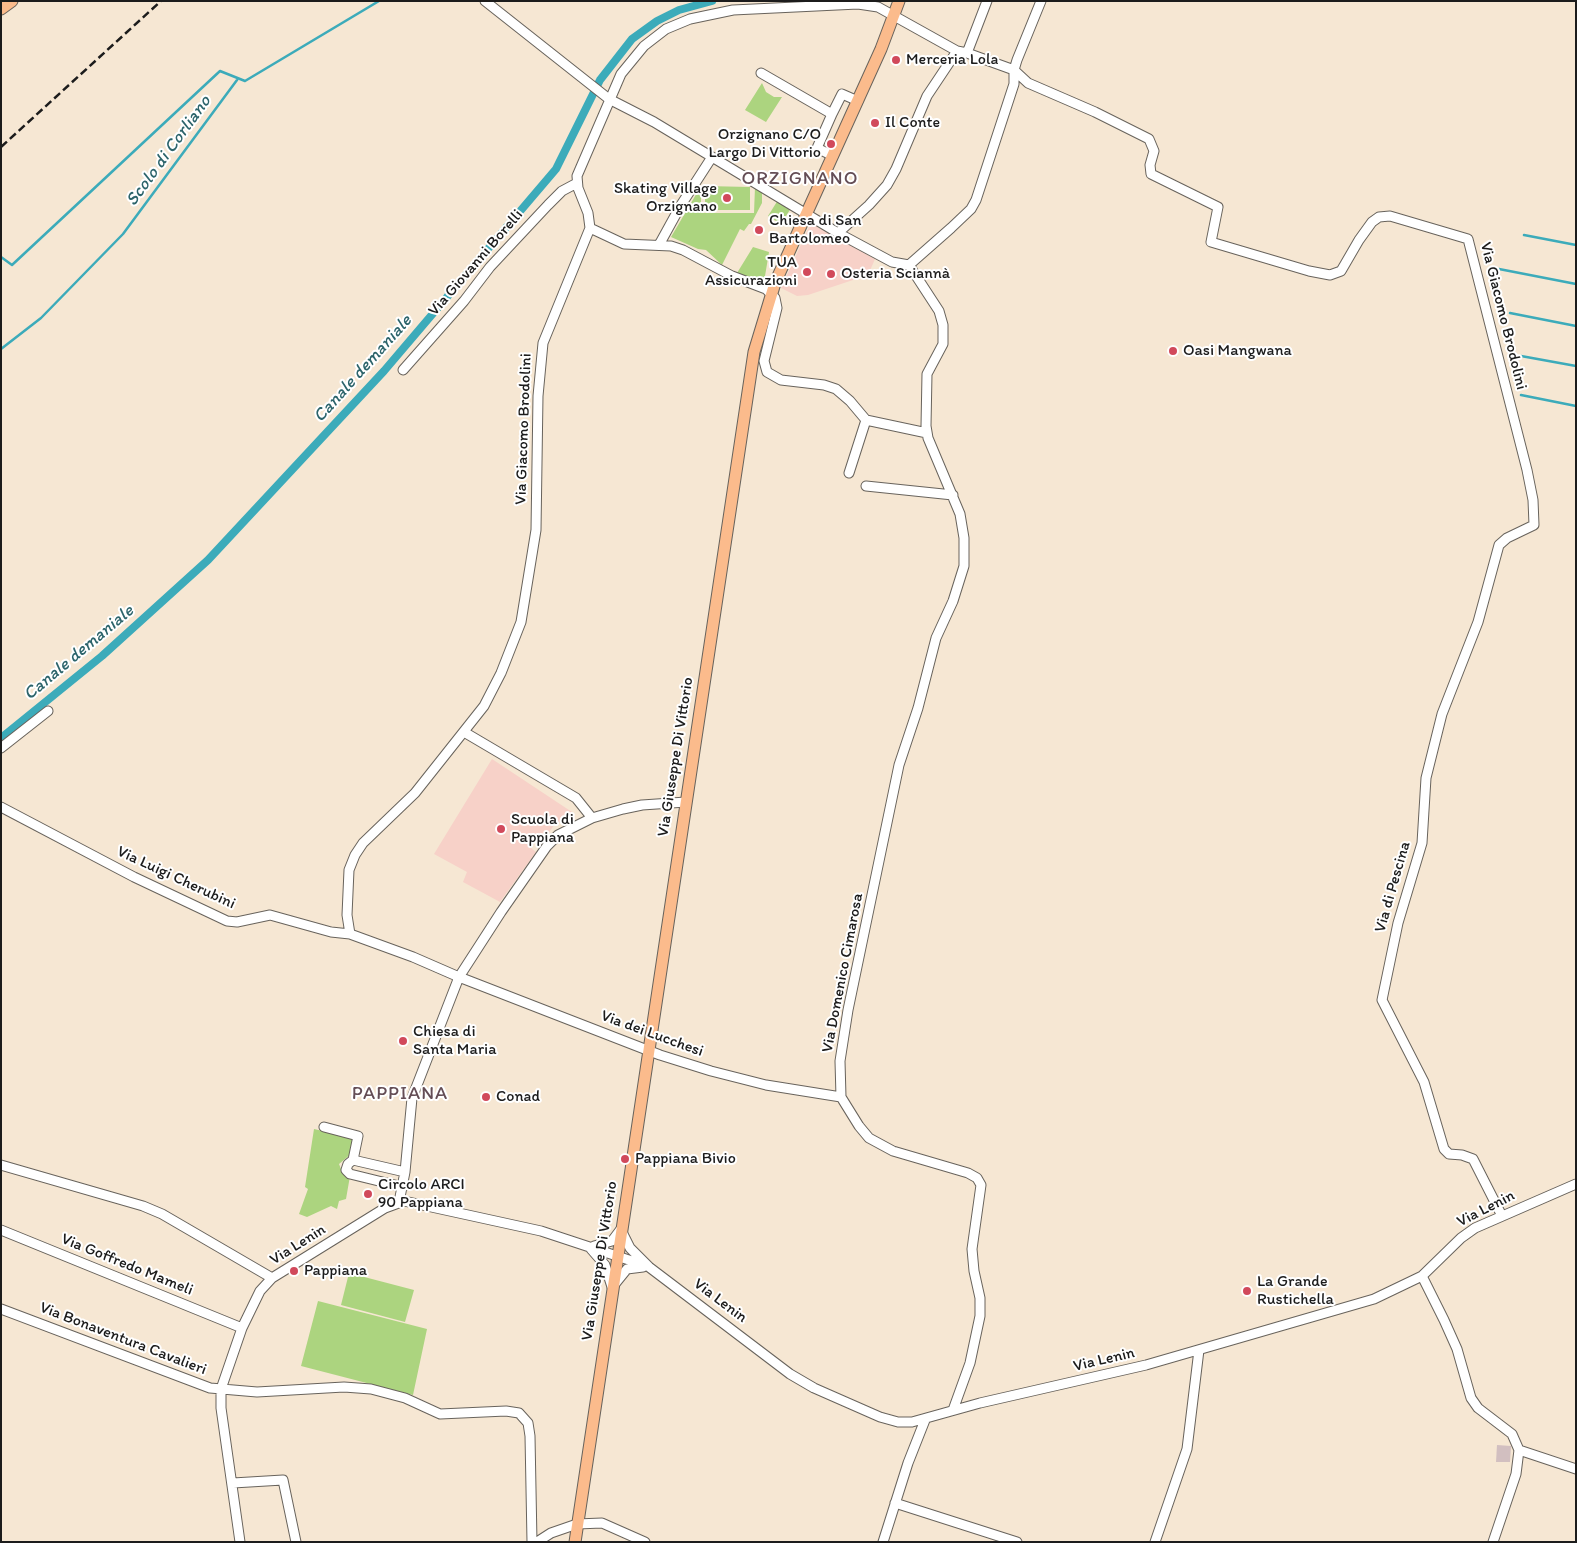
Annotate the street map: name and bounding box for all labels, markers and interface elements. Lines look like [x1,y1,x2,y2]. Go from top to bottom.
place label: Merceria Lola [906,50,998,70]
marker: Merceria Lola [890,54,902,66]
water label: Scolo di Corliano [122,92,216,210]
place label: Il Conte [885,113,940,133]
marker: Il Conte [869,117,881,129]
place label: Orzignano C/O Largo Di Vittorio [708,125,821,163]
marker: Orzignano C/O Largo Di Vittorio [825,138,837,150]
district label: ORZIGNANO [742,168,858,190]
place label: Skating Village Orzignano [614,179,717,217]
marker: Skating Village Orzignano [721,192,733,204]
street label: Via Giovanni Borelli [425,206,527,320]
place label: Chiesa di San Bartolomeo [769,211,862,249]
marker: Chiesa di San Bartolomeo [753,224,765,236]
street label: Via Giacomo Brodolini [1475,240,1531,392]
place label: TUA Assicurazioni [705,253,797,291]
place label: Osteria Sciannà [841,264,950,284]
marker: TUA Assicurazioni [801,266,813,278]
marker: Osteria Sciannà [825,268,837,280]
water label: Canale demaniale [309,311,417,427]
place label: Oasi Mangwana [1183,341,1292,361]
marker: Oasi Mangwana [1167,345,1179,357]
street label: Via Giacomo Brodolini [512,353,536,505]
water label: Canale demaniale [19,601,139,705]
street label: Via Giuseppe Di Vittorio [654,676,698,838]
place label: Scuola di Pappiana [511,810,574,848]
marker: Scuola di Pappiana [495,823,507,835]
street label: Via di Pescina [1371,839,1415,935]
street label: Via Luigi Cherubini [114,842,238,914]
street label: Via Domenico Cimarosa [818,892,868,1054]
street label: Via dei Lucchesi [598,1007,706,1061]
place label: Chiesa di Santa Maria [413,1022,496,1060]
marker: Chiesa di Santa Maria [397,1035,409,1047]
district label: PAPPIANA [352,1083,448,1105]
place label: Conad [496,1087,540,1107]
marker: Conad [480,1091,492,1103]
place label: Pappiana Bivio [635,1149,736,1169]
marker: Pappiana Bivio [619,1153,631,1165]
place label: Circolo ARCI 90 Pappiana [378,1175,465,1213]
street label: Via Giuseppe Di Vittorio [578,1180,622,1342]
street label: Via Lenin [1454,1186,1518,1232]
marker: Circolo ARCI 90 Pappiana [362,1188,374,1200]
street label: Via Lenin [266,1220,330,1270]
street label: Via Goffredo Mameli [58,1230,196,1300]
place label: Pappiana [304,1261,367,1281]
marker: Pappiana [288,1265,300,1277]
place label: La Grande Rustichella [1257,1272,1334,1310]
street label: Via Lenin [689,1275,751,1327]
marker: La Grande Rustichella [1241,1285,1253,1297]
street label: Via Bonaventura Cavalieri [37,1298,209,1380]
street label: Via Lenin [1071,1344,1137,1376]

